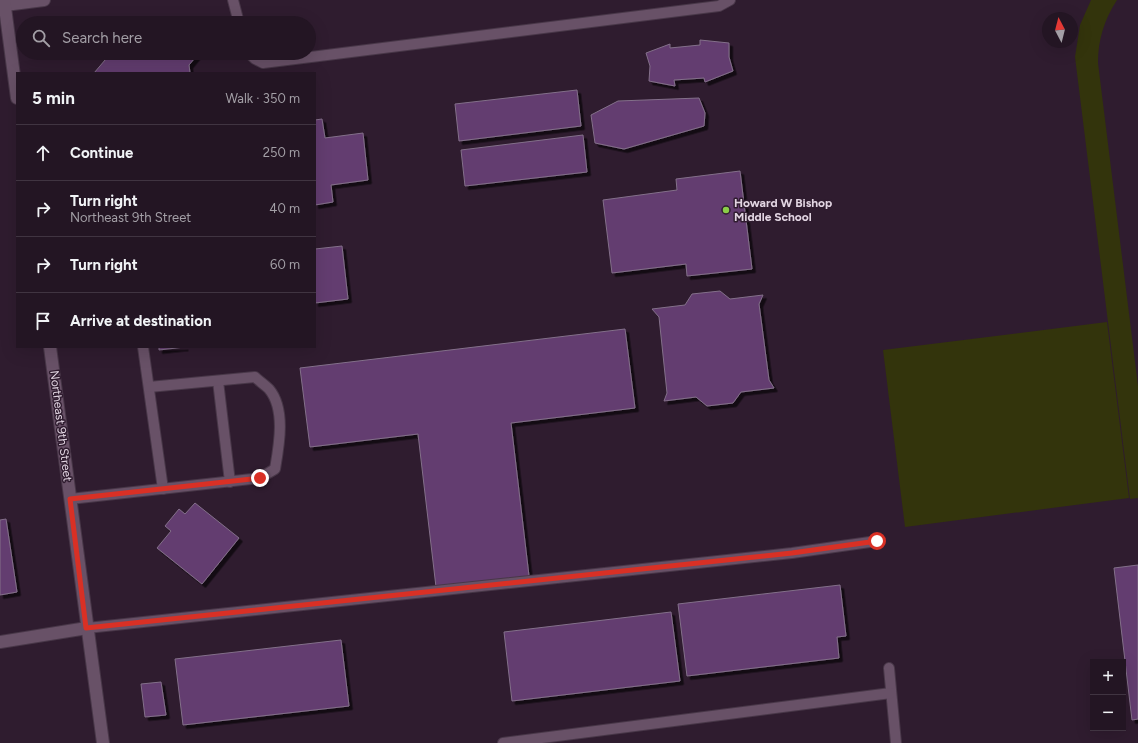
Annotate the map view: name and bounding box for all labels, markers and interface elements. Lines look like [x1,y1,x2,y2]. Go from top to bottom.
north arrow [1042,12,1078,48]
search box [16,16,316,60]
icon: search [30,27,52,49]
text: Search here [62,29,142,47]
text: 5 min [32,88,75,108]
text: Walk · 350 m [225,91,300,106]
icon: ahead [32,142,54,164]
text: Continue [70,144,133,162]
text: 250 m [263,145,300,160]
text: Turn right [70,192,138,210]
place label: Howard W Bishop Middle School [734,196,832,224]
icon: right [32,198,54,220]
text: 40 m [269,201,300,216]
marker: Howard W Bishop Middle School [721,205,731,215]
text: Northeast 9th Street [70,210,191,225]
icon: right [32,254,54,276]
text: Turn right [70,256,138,274]
text: 60 m [270,257,300,272]
icon: arrive [32,310,54,332]
text: Arrive at destination [70,312,211,330]
street label: Northeast 9th Street [47,370,75,483]
route end [251,469,269,487]
route start [868,532,886,550]
map controls [1090,659,1126,731]
button: + [1090,659,1126,695]
button: − [1090,695,1126,731]

